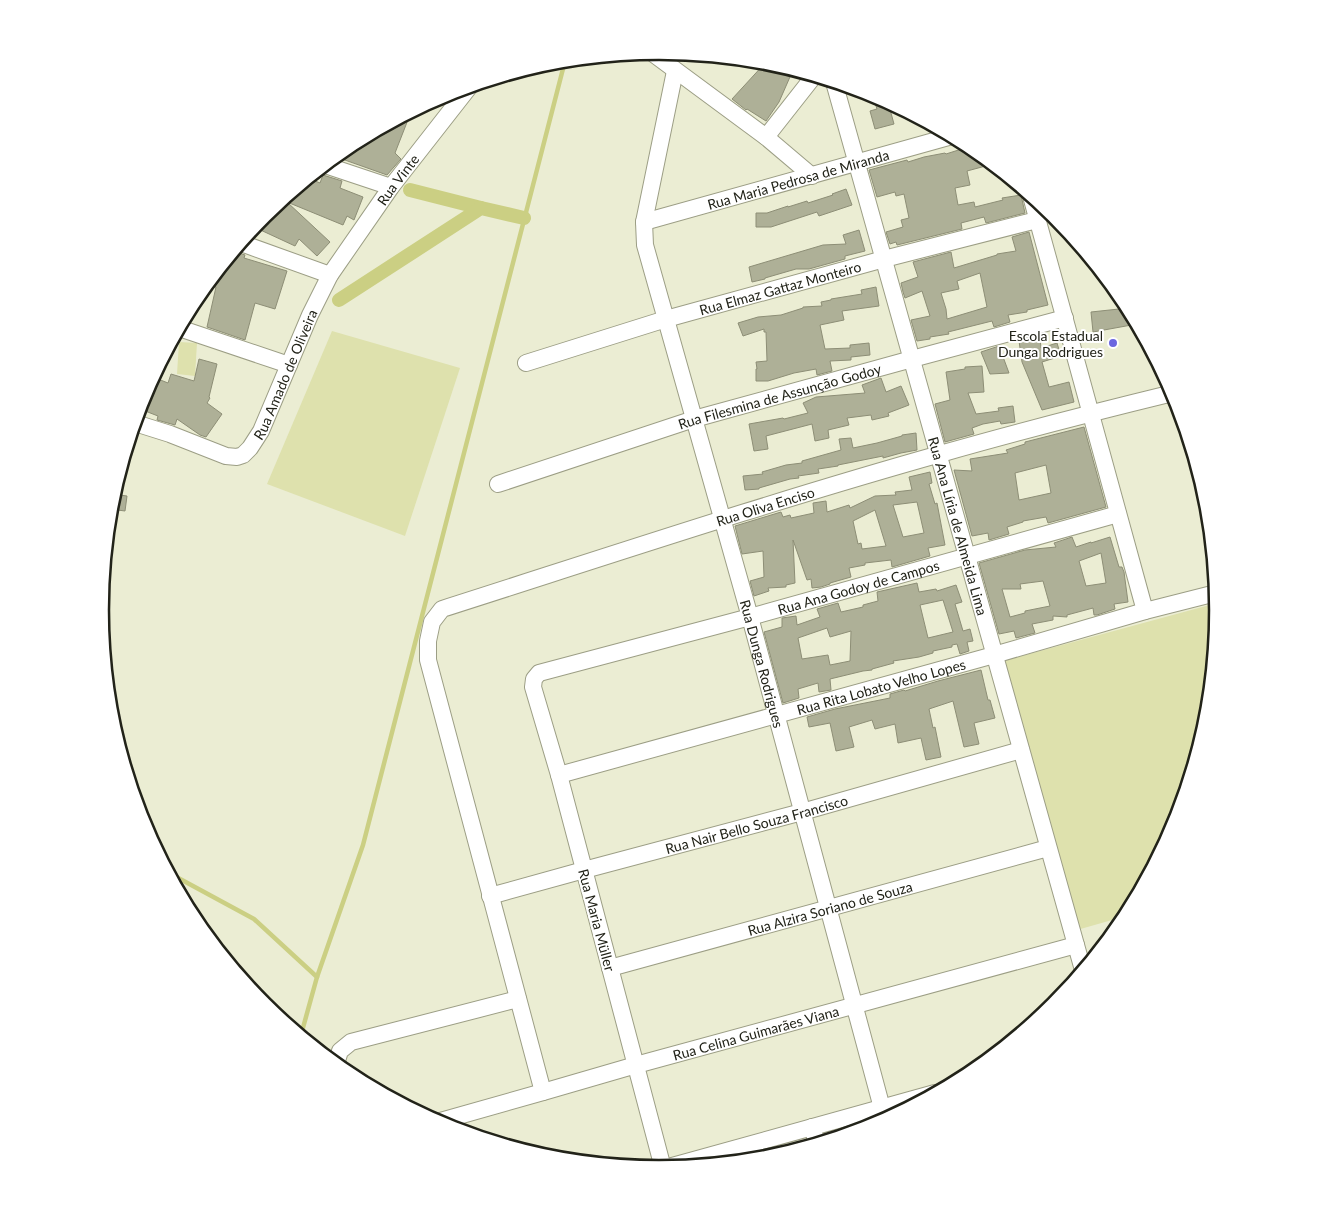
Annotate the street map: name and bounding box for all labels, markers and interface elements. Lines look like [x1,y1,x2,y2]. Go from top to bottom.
street label: Rua Maria Pedrosa de Miranda [705,145,891,212]
street label: Rua Vinte [373,151,422,208]
street label: Rua Elmaz Gattaz Monteiro [697,257,863,318]
street label: Rua Amado de Oliveira [249,306,320,443]
place label: Escola Estadual Dunga Rodrigues [998,327,1103,360]
marker: Escola Estadual Dunga Rodrigues [1107,337,1119,349]
street label: Rua Filesmina de Assunção Godoy [676,359,884,432]
street label: Rua Ana Líria de Almeida Lima [925,435,992,617]
street label: Rua Oliva Enciso [714,483,816,529]
street label: Rua Ana Godoy de Campos [776,556,941,617]
street label: Rua Dunga Rodrigues [737,598,788,730]
street label: Rua Rita Lobato Velho Lopes [795,655,967,718]
street label: Rua Nair Bello Souza Francisco [663,791,850,857]
street label: Rua Maria Müller [575,867,619,973]
street label: Rua Alzira Soriano de Souza [746,877,914,938]
street label: Rua Celina Guimarães Viana [671,1002,841,1063]

